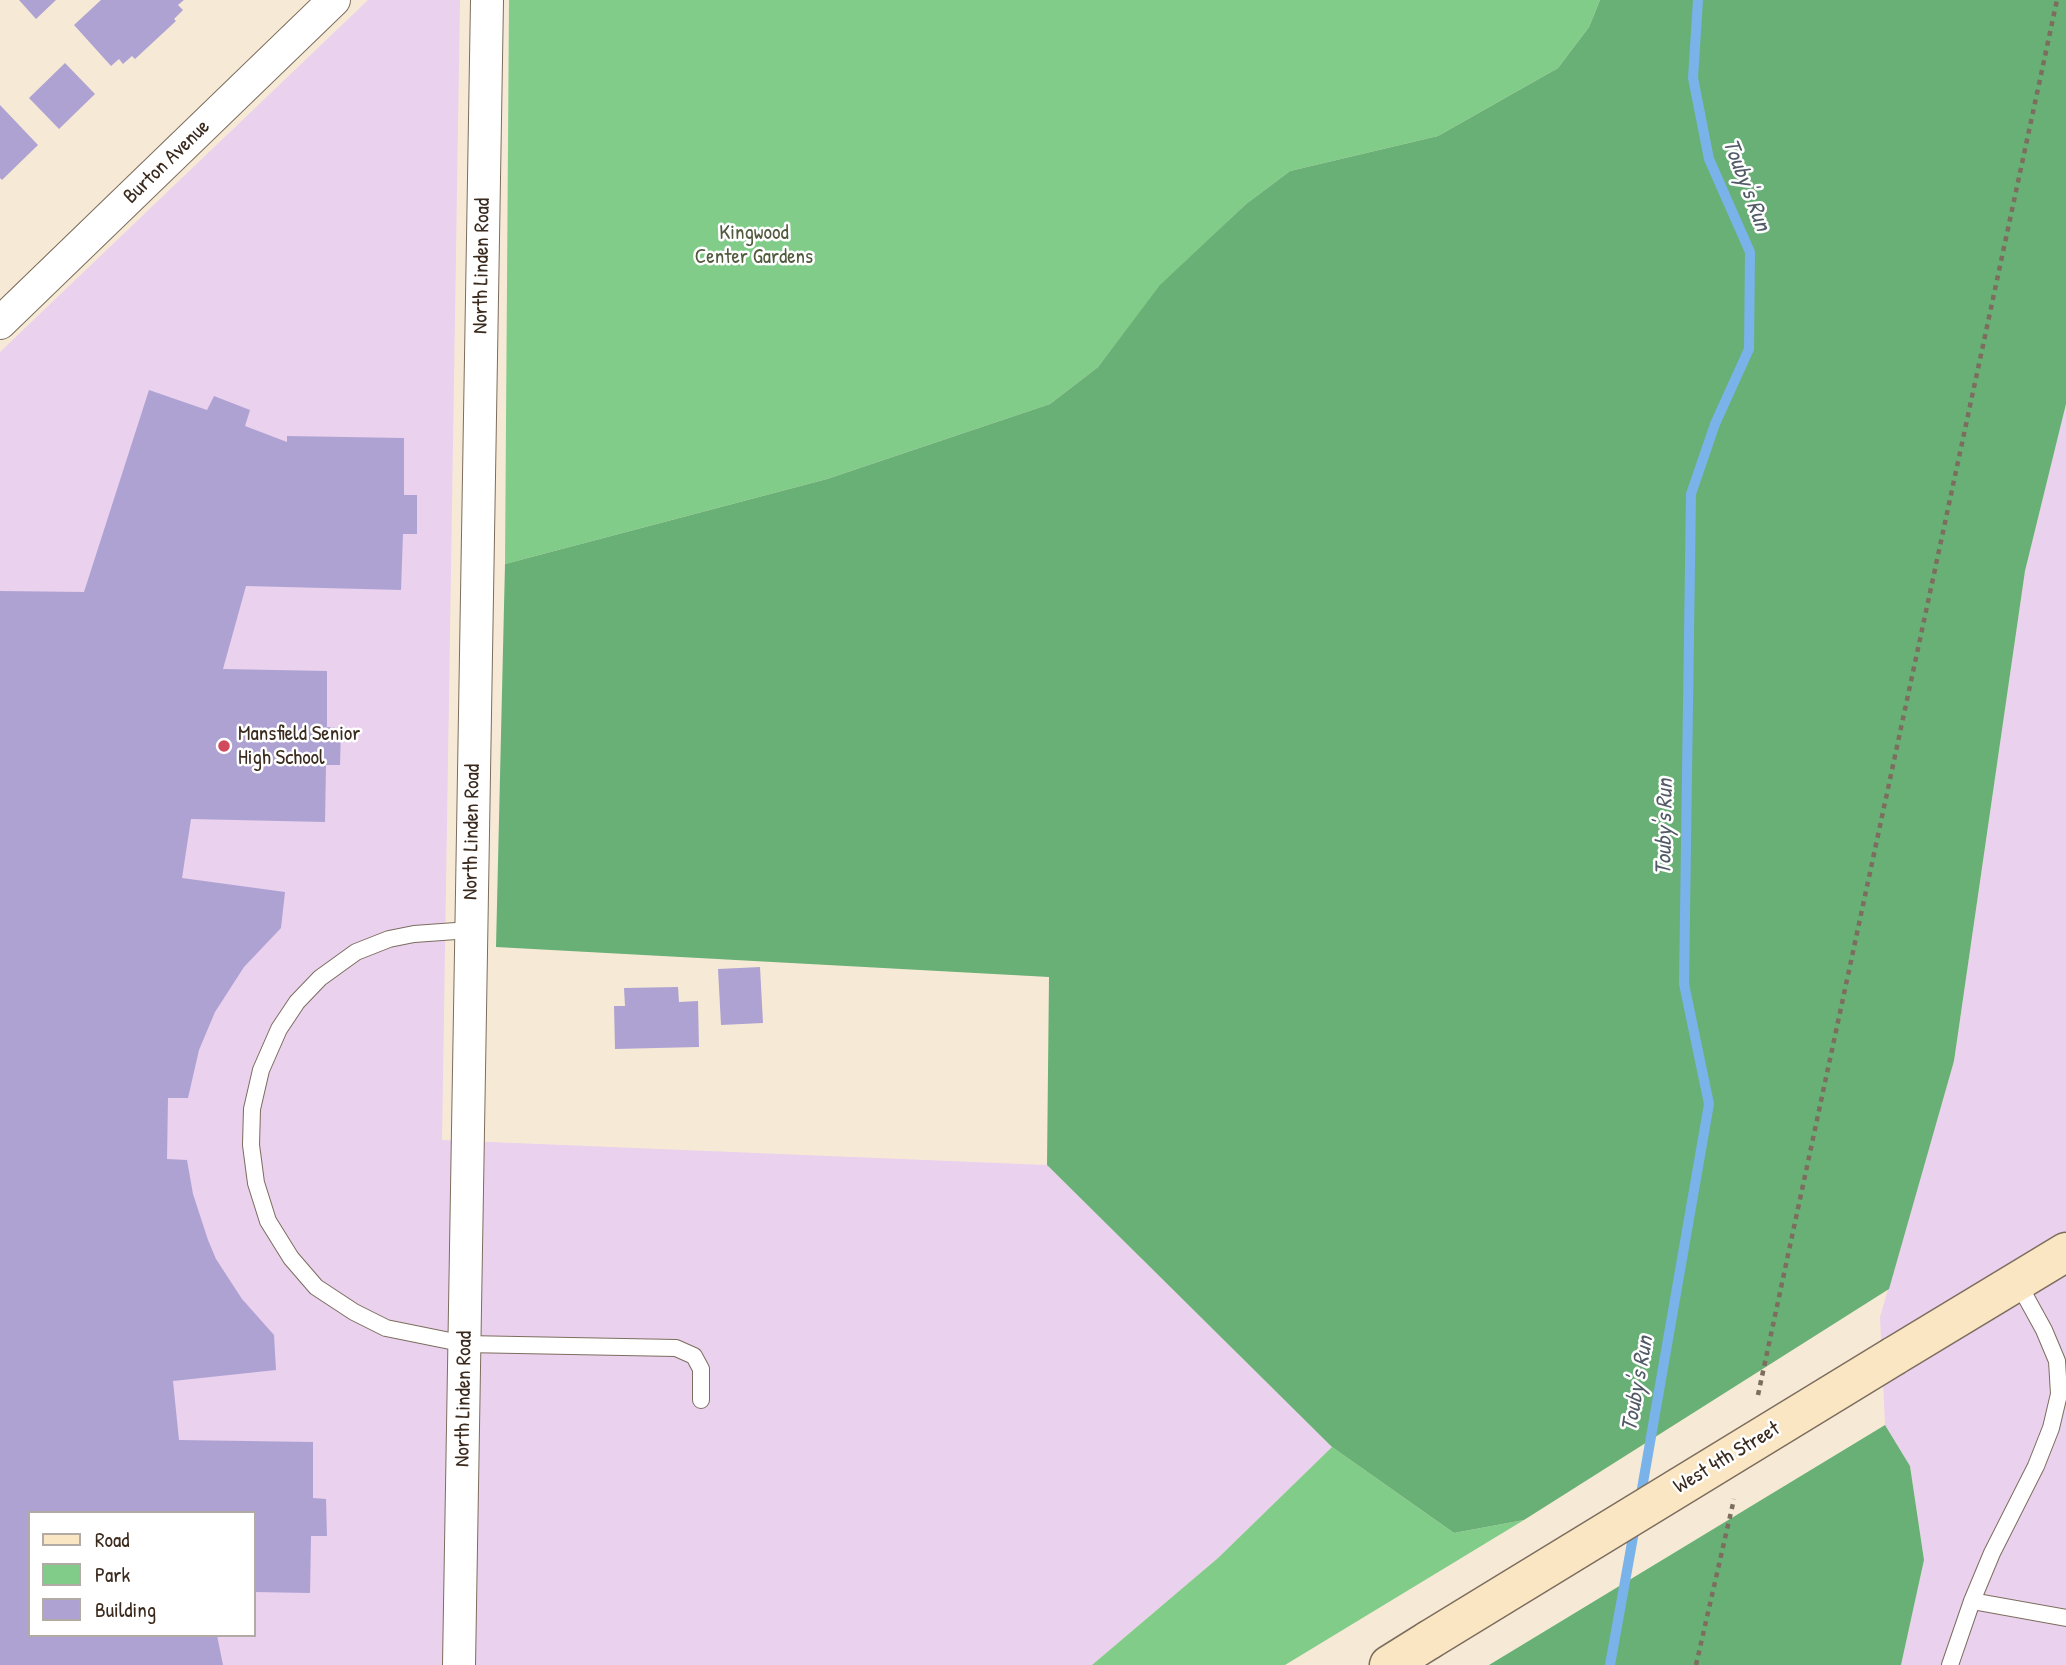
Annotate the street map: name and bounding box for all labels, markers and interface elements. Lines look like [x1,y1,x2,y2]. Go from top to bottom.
street label: Burton Avenue [119,115,215,209]
water label: Touby's Run [1716,135,1776,235]
street label: North Linden Road [468,198,496,334]
park label: Kingwood Center Gardens [695,220,813,270]
place label: Mansfield Senior High School [238,721,360,771]
marker: Mansfield Senior High School [216,738,232,754]
street label: North Linden Road [458,764,486,900]
water label: Touby's Run [1650,779,1680,875]
street label: North Linden Road [450,1331,478,1467]
water label: Touby's Run [1616,1334,1660,1434]
street label: West 4th Street [1669,1417,1785,1499]
legend [28,1511,256,1637]
text: Road [95,1525,129,1554]
text: Park [95,1560,130,1589]
text: Building [95,1595,156,1624]

